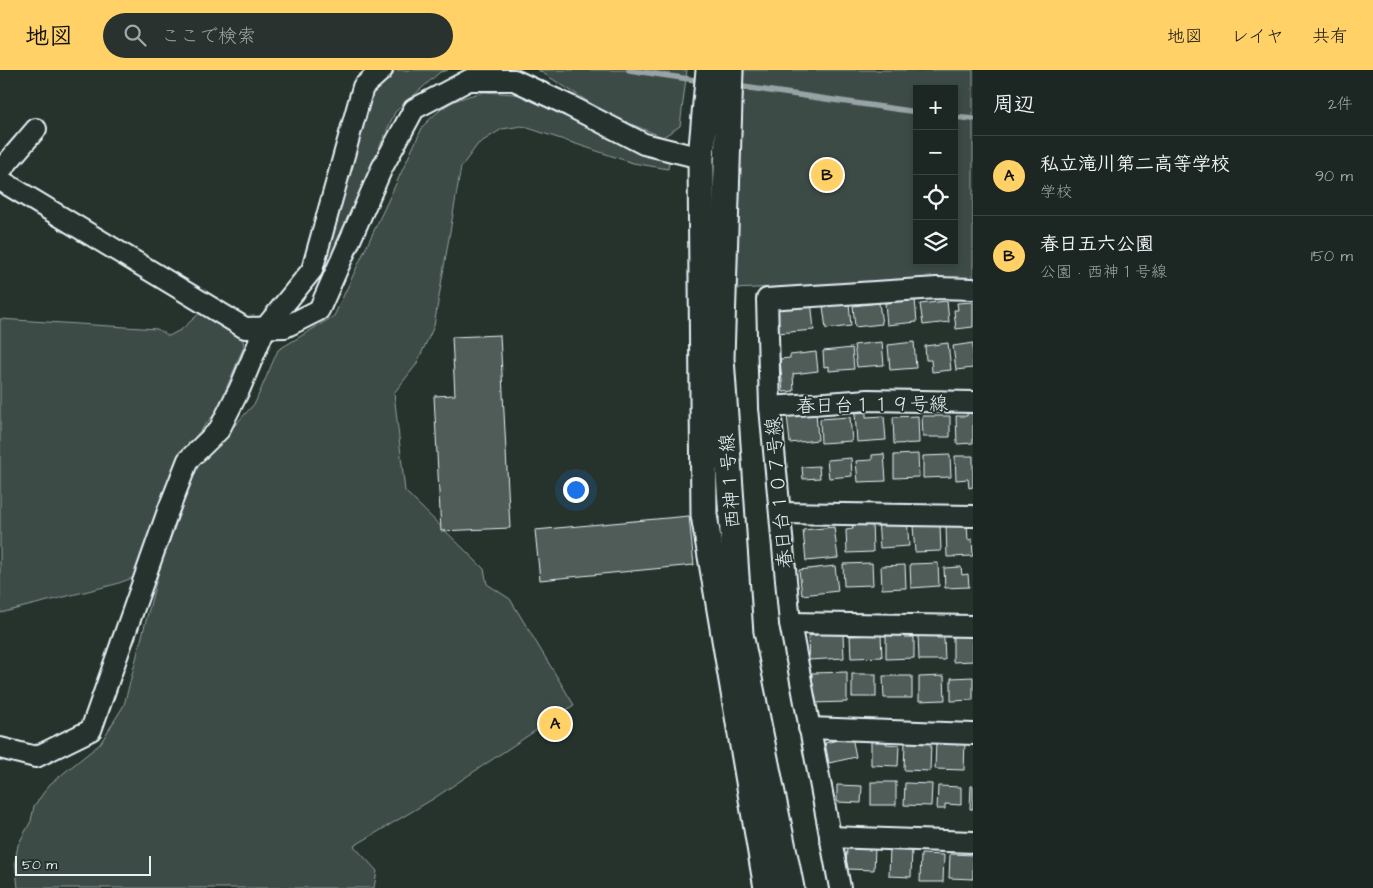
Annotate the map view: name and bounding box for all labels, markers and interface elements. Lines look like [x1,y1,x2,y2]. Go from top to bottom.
search box [103,13,453,58]
text: 地図 [25,20,73,54]
icon: search [121,21,149,49]
text: ここで検索 [161,23,256,50]
text: 地図 [1167,24,1203,49]
text: レイヤ [1231,24,1284,49]
text: 共有 [1312,24,1348,49]
map controls [913,85,958,265]
button: + [913,85,958,130]
text: 周辺 [993,90,1035,119]
text: 2件 [1328,93,1353,115]
button: − [913,130,958,175]
text: 私立滝川第二高等学校 [1040,151,1230,178]
pin: B [811,156,843,194]
text: A [1004,165,1014,187]
text: 90 m [1315,165,1353,187]
button: locate [913,175,958,220]
text: 学校 [1040,181,1072,203]
button: layers [913,220,958,265]
text: 春日五六公園 [1040,231,1154,258]
text: B [1003,245,1015,267]
text: 150 m [1311,245,1353,267]
text: 公園 · 西神１号線 [1040,261,1167,283]
street label: 春日台１１９号線 [796,391,948,420]
street label: 春日台１０７号線 [759,416,800,570]
street label: 西神１号線 [714,433,747,529]
your location [563,477,589,503]
pin: A [539,705,571,743]
scale bar [15,853,151,876]
text: 50 m [22,855,57,875]

